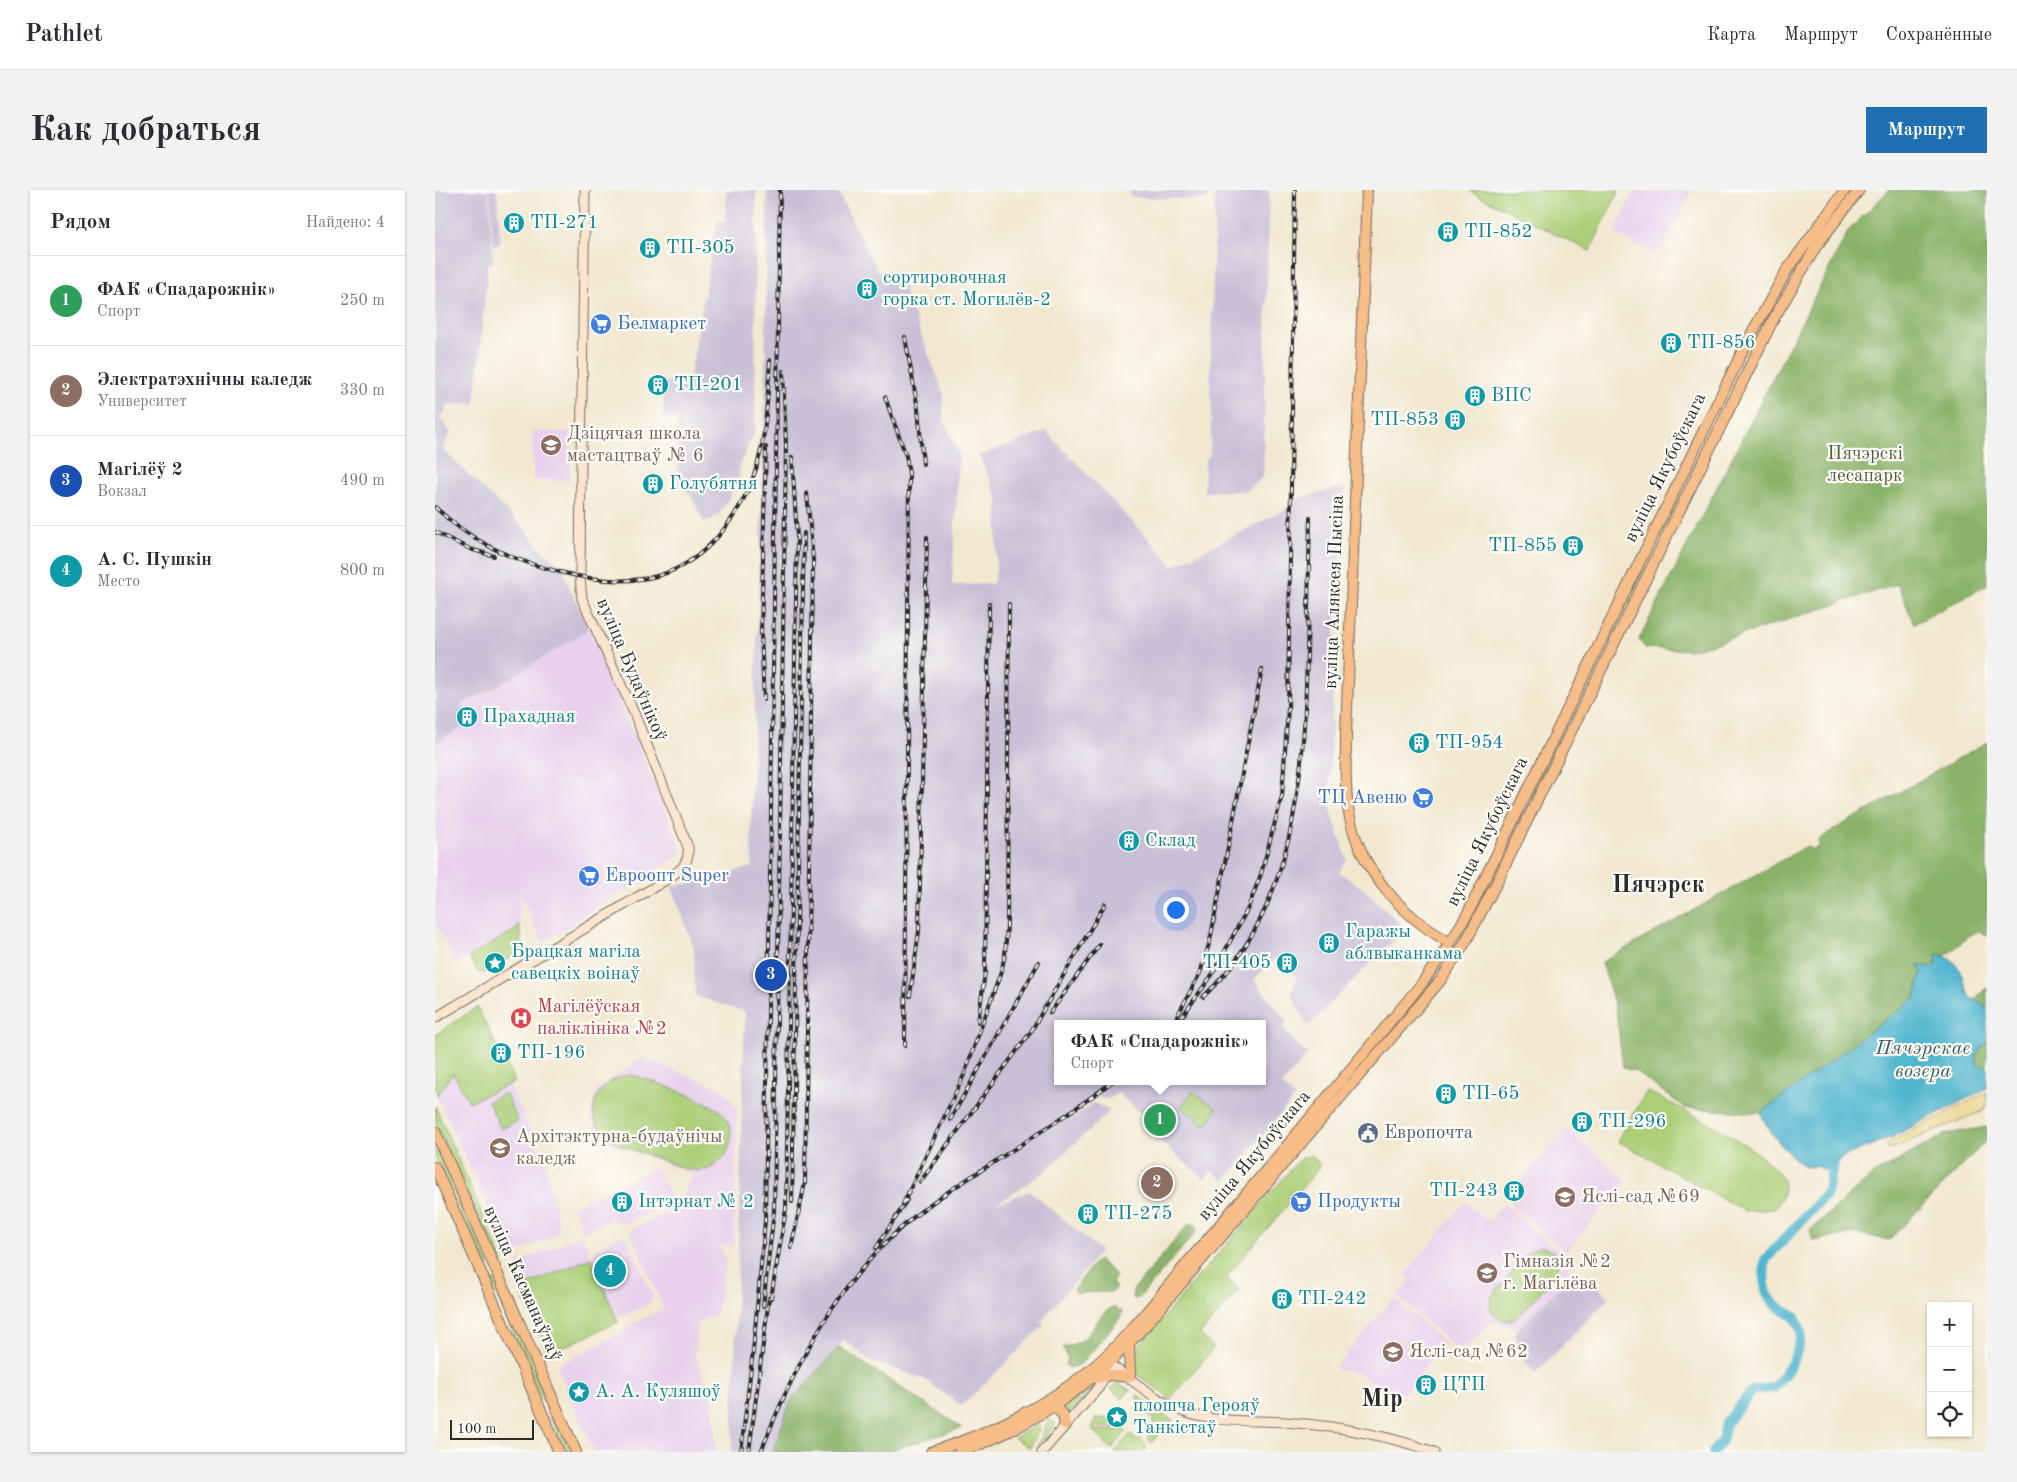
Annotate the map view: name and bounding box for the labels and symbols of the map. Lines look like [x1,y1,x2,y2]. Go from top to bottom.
building icon: ТП-271 [502,211,526,235]
place label: ТП-271 [530,214,599,233]
building icon: ТП-852 [1436,220,1460,244]
place label: ТП-852 [1464,223,1533,242]
building icon: ТП-305 [638,236,662,260]
place label: ТП-305 [666,239,735,258]
place label: сортировочная горка ст. Могилёв-2 [883,269,1051,310]
building icon: сортировочная горка ст. Могилёв-2 [855,277,879,301]
supermarket icon: Белмаркет [589,312,613,336]
place label: Белмаркет [617,315,706,334]
building icon: ТП-856 [1659,331,1683,355]
place label: ТП-856 [1687,334,1756,353]
building icon: ТП-201 [646,373,670,397]
place label: ТП-201 [674,376,743,395]
building icon: ВПС [1463,384,1487,408]
place label: ВПС [1491,387,1532,406]
street label: вуліца Якубоўскага [1622,390,1711,546]
building icon: ТП-853 [1443,408,1467,432]
place label: ТП-853 [1370,411,1439,430]
place label: Дзіцячая школа мастацтваў № 6 [567,425,704,466]
school or university icon: Дзіцячая школа мастацтваў № 6 [539,433,563,457]
park label: Пячэрскі лесапарк [1827,445,1903,486]
building icon: Голубятня [641,472,665,496]
place label: Голубятня [669,475,758,494]
street label: вуліца Аляксея Пысіна [1322,494,1348,689]
building icon: ТП-855 [1561,534,1585,558]
place label: ТП-855 [1488,537,1557,556]
street label: вуліца Будаўнікоў [592,596,670,744]
building icon: Прахадная [455,705,479,729]
place label: Прахадная [483,708,576,727]
building icon: ТП-954 [1407,731,1431,755]
place label: ТП-954 [1435,734,1504,753]
street label: вуліца Якубоўскага [1444,754,1533,910]
supermarket icon: ТЦ Авеню [1411,786,1435,810]
place label: ТЦ Авеню [1318,789,1407,808]
building icon: Склад [1117,829,1141,853]
place label: Склад [1145,832,1196,851]
supermarket icon: Евроопт Super [577,864,601,888]
place label: Евроопт Super [605,867,729,886]
district label: Пячэрск [1612,874,1705,898]
your location [1163,897,1189,923]
place label: Гаражы аблвыканкама [1345,923,1463,964]
building icon: Гаражы аблвыканкама [1317,931,1341,955]
place label: Брацкая магіла савецкіх воінаў [511,943,642,984]
place icon: Брацкая магіла савецкіх воінаў [483,951,507,975]
building icon: ТП-405 [1275,951,1299,975]
place label: ТП-405 [1202,954,1271,973]
pin: 3 [755,956,787,994]
place label: Магілёўская паліклініка №2 [537,998,667,1039]
hospital icon: Магілёўская паліклініка №2 [509,1006,533,1030]
water label: Пячэрскае возера [1874,1039,1971,1082]
building icon: ТП-196 [489,1041,513,1065]
place label: ТП-196 [517,1044,586,1063]
building icon: ТП-65 [1434,1082,1458,1106]
place label: ТП-65 [1462,1085,1520,1104]
street label: вуліца Якубоўскага [1195,1087,1315,1225]
pin: 1 [1144,1101,1176,1139]
building icon: ТП-296 [1570,1110,1594,1134]
place label: ТП-296 [1598,1113,1667,1132]
public building icon: Европочта [1356,1121,1380,1145]
place label: Европочта [1384,1124,1474,1143]
place label: Архітэктурна-будаўнічы каледж [516,1128,723,1169]
school or university icon: Архітэктурна-будаўнічы каледж [488,1136,512,1160]
pin: 2 [1141,1164,1173,1202]
building icon: ТП-243 [1502,1179,1526,1203]
place label: ТП-243 [1429,1182,1498,1201]
school or university icon: Яслі-сад №69 [1553,1185,1577,1209]
place label: Яслі-сад №69 [1581,1188,1700,1207]
building icon: Інтэрнат № 2 [610,1190,634,1214]
supermarket icon: Продукты [1289,1190,1313,1214]
place label: Інтэрнат № 2 [638,1193,754,1212]
place label: Продукты [1317,1193,1401,1212]
building icon: ТП-275 [1076,1202,1100,1226]
street label: вуліца Касманаўтаў [479,1203,565,1365]
place label: ТП-275 [1104,1205,1173,1224]
pin: 4 [594,1252,626,1290]
place label: Гімназія №2 г. Магілёва [1503,1253,1611,1294]
school or university icon: Гімназія №2 г. Магілёва [1475,1261,1499,1285]
building icon: ТП-242 [1270,1287,1294,1311]
place label: ТП-242 [1298,1290,1367,1309]
school or university icon: Яслі-сад №62 [1381,1340,1405,1364]
place label: Яслі-сад №62 [1409,1343,1528,1362]
building icon: ЦТП [1414,1373,1438,1397]
place label: ЦТП [1442,1376,1486,1395]
place icon: А. А. Куляшоў [567,1380,591,1404]
place label: А. А. Куляшоў [595,1383,721,1402]
district label: Мір [1361,1388,1403,1412]
place label: плошча Герояў Танкістаў [1133,1397,1260,1438]
place icon: плошча Герояў Танкістаў [1105,1405,1129,1429]
scale bar [450,1417,534,1440]

